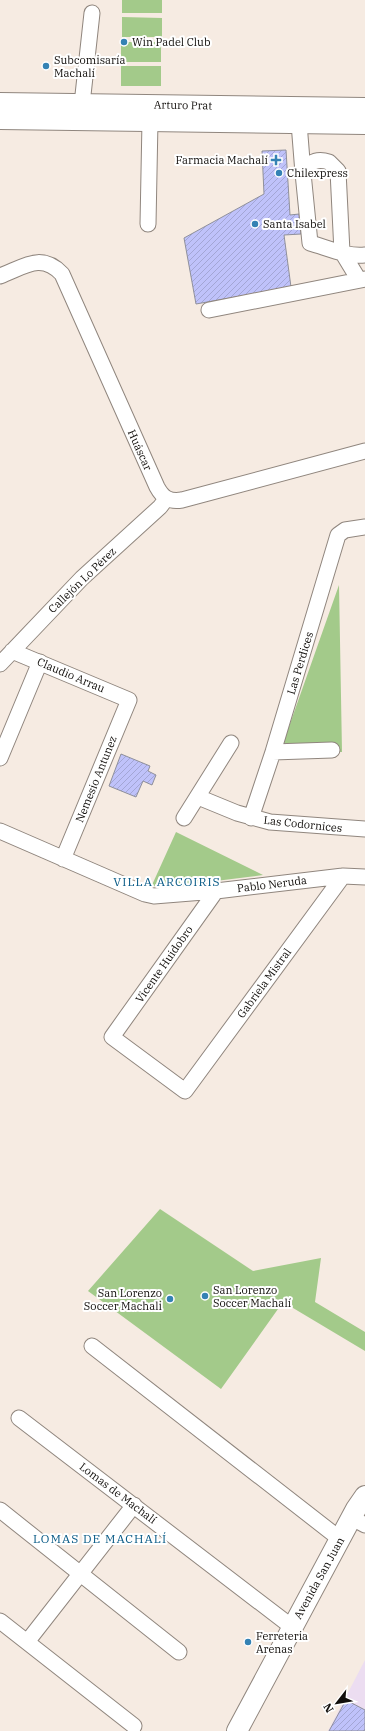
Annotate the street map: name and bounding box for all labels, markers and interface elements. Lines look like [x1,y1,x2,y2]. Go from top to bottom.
place label: Win Padel Club [132,35,211,49]
marker: Win Padel Club [119,37,129,47]
place label: Subcomisaría Machalí [54,53,125,80]
marker: Subcomisaría Machalí [41,61,51,71]
street label: Arturo Prat [154,97,212,113]
place label: Farmacia Machalí [176,153,269,167]
marker: Farmacia Machalí [271,155,281,165]
place label: Chilexpress [287,166,348,180]
marker: Chilexpress [274,168,284,178]
place label: Santa Isabel [263,217,326,231]
marker: Santa Isabel [250,219,260,229]
street label: Huáscar [125,427,155,473]
street label: Callejón Lo Pérez [45,544,119,616]
street label: Las Perdices [284,630,316,696]
street label: Claudio Arrau [35,654,107,696]
street label: Nemesio Antunez [72,733,120,824]
street label: Las Codornices [263,813,343,835]
street label: Pablo Neruda [236,873,308,895]
district label: VILLA ARCOIRIS [113,874,221,889]
street label: Vicente Huidobro [132,923,196,1005]
street label: Gabriela Mistral [234,945,294,1021]
place label: San Lorenzo Soccer Machalí [213,1283,292,1310]
place label: San Lorenzo Soccer Machali [84,1286,163,1313]
marker: San Lorenzo Soccer Machalí [200,1291,210,1301]
marker: San Lorenzo Soccer Machali [165,1294,175,1304]
street label: Lomas de Machalí [77,1459,160,1527]
district label: LOMAS DE MACHALÍ [33,1531,167,1546]
street label: Avenida San Juan [291,1535,347,1621]
place label: Ferreteria Arenas [256,1629,308,1656]
marker: Ferreteria Arenas [243,1637,253,1647]
north arrow [317,1683,357,1723]
text: N [320,1701,337,1715]

